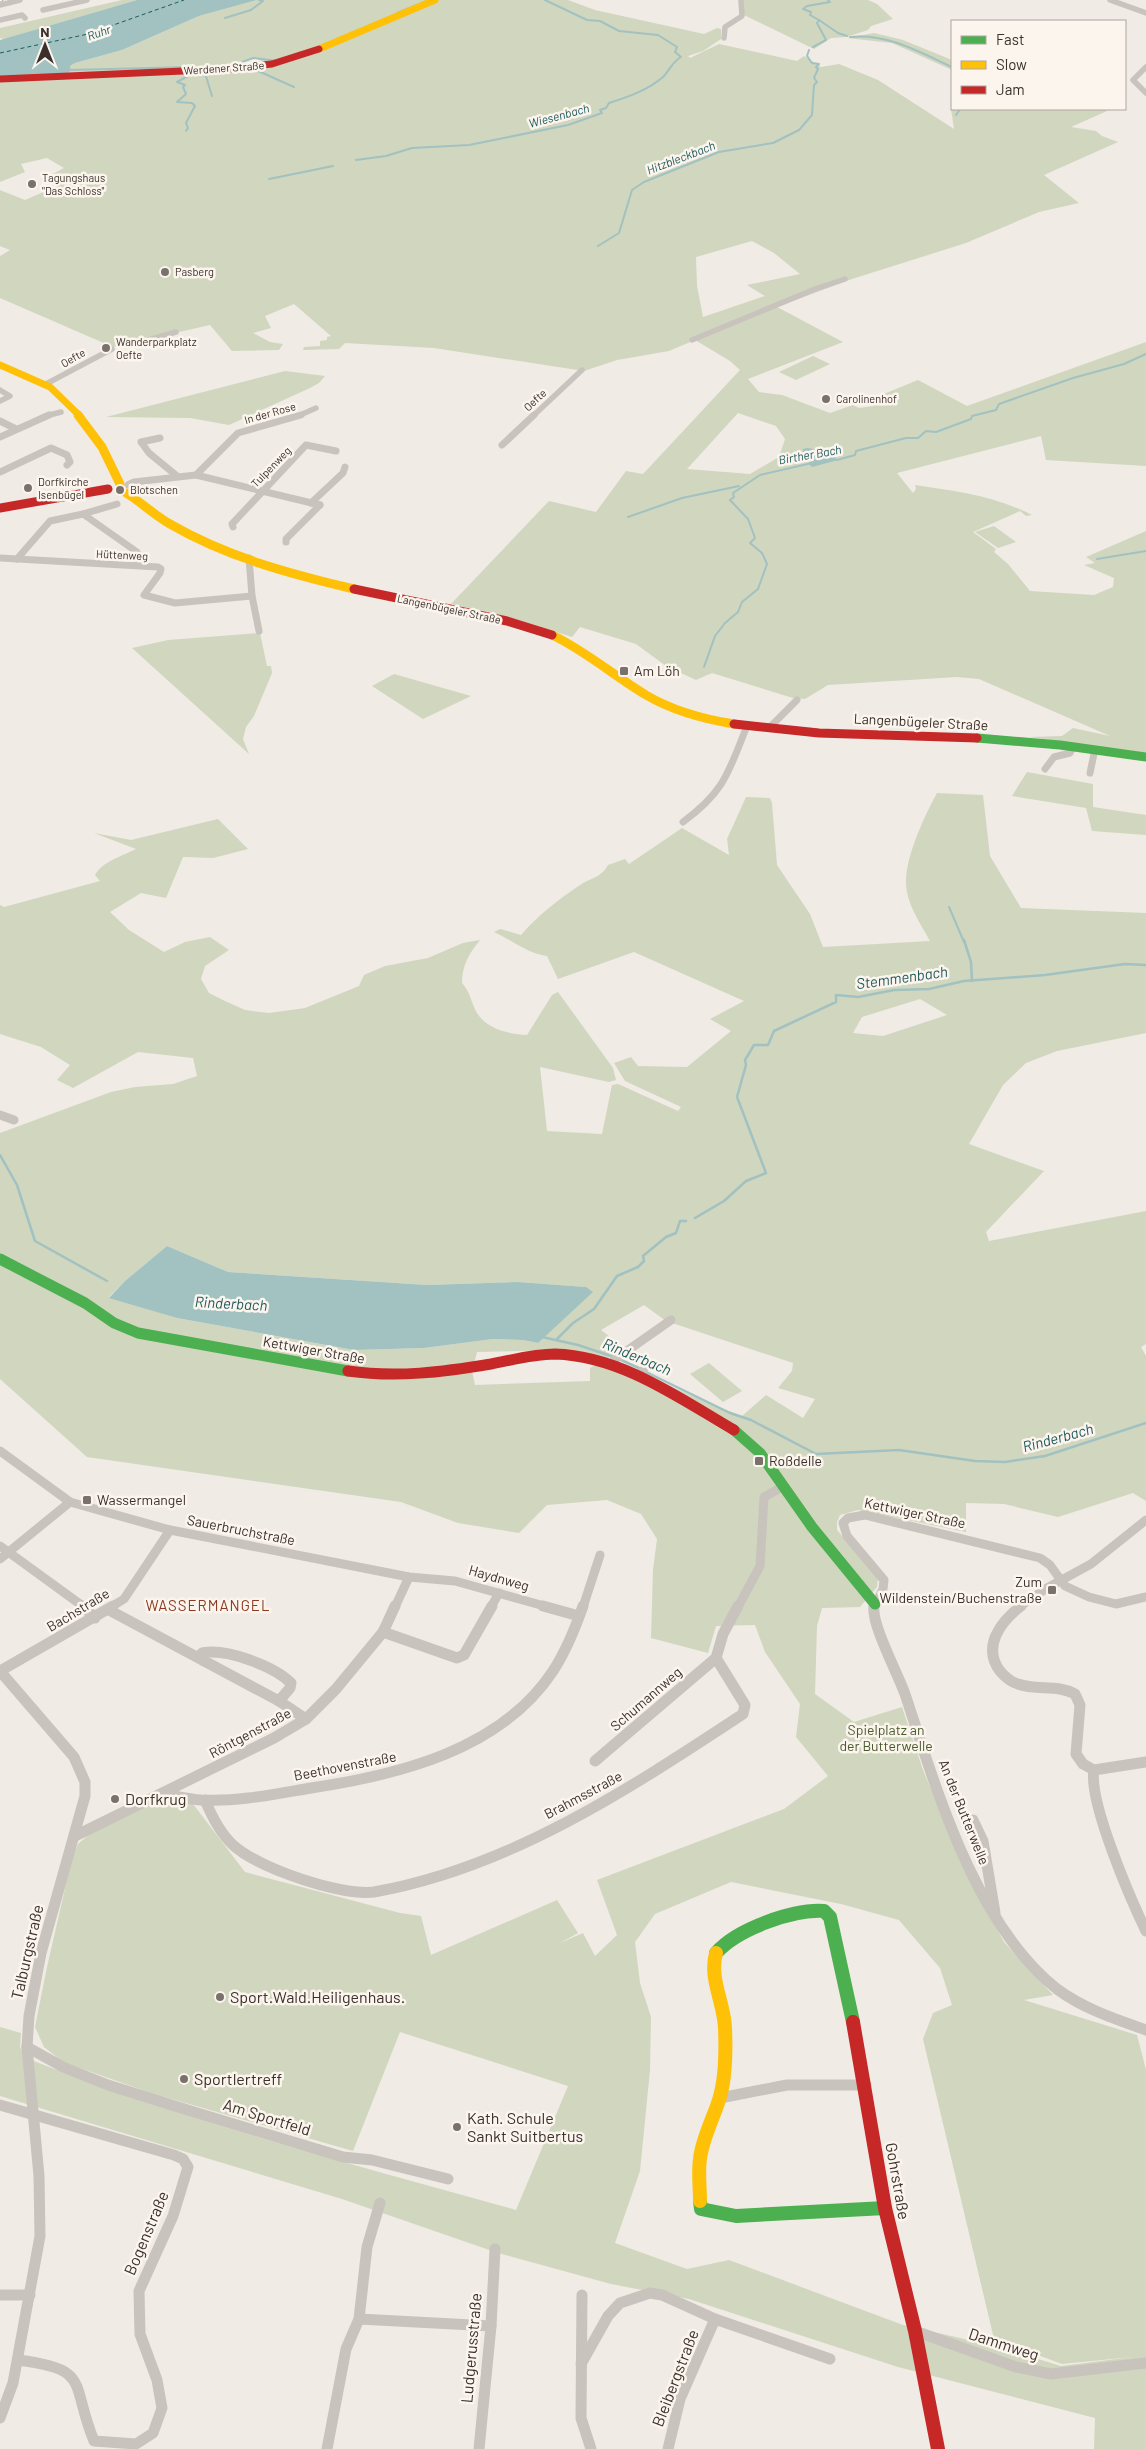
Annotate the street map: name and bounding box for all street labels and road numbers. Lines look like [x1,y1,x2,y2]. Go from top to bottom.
street label: Werdener Straße [183,58,265,77]
street label: Oefte [58,345,87,370]
street label: Oefte [521,386,549,413]
street label: In der Rose [243,399,297,426]
street label: Tulpenweg [248,444,293,490]
street label: Hüttenweg [96,547,149,562]
street label: Langenbügeler Straße [396,591,502,626]
street label: Langenbügeler Straße [853,709,989,734]
street label: Kettwiger Straße [262,1332,366,1367]
street label: Kettwiger Straße [863,1493,967,1532]
street label: Sauerbruchstraße [186,1511,297,1548]
street label: Haydnweg [467,1561,531,1594]
street label: Bachstraße [43,1584,112,1635]
street label: Schumannweg [607,1663,685,1734]
street label: Röntgenstraße [206,1704,294,1761]
street label: Beethovenstraße [292,1747,398,1784]
street label: An der Butterwelle [936,1757,993,1867]
street label: Brahmsstraße [541,1767,625,1822]
street label: Talburgstraße [6,1902,47,2001]
street label: Am Sportfeld [221,2094,313,2139]
street label: Gohrstraße [882,2141,915,2221]
street label: Bogenstraße [119,2188,172,2278]
street label: Ludgerusstraße [456,2292,485,2404]
street label: Dammweg [967,2323,1042,2364]
street label: Bleibergstraße [647,2327,702,2429]

